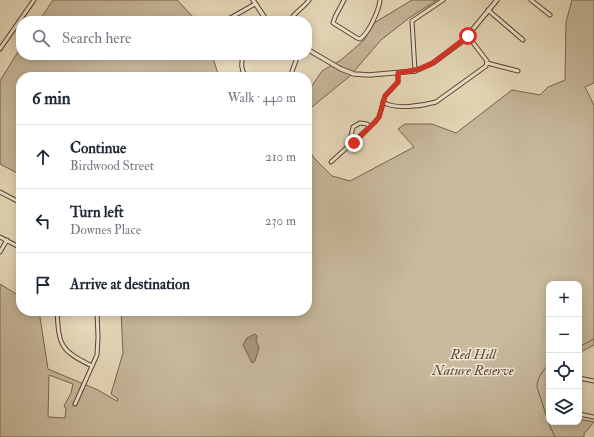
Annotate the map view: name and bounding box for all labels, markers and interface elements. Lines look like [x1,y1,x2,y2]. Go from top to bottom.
search box [16,16,312,60]
icon: search [30,27,52,49]
route start [459,27,477,45]
text: Search here [62,29,131,48]
text: 6 min [32,88,71,109]
text: Walk · 440 m [227,90,296,106]
route end [345,134,363,152]
text: Continue [70,139,126,158]
icon: ahead [32,146,54,168]
text: 210 m [265,149,296,165]
text: Birdwood Street [70,158,154,174]
text: Turn left [70,203,124,222]
icon: left [32,210,54,232]
text: 230 m [265,213,296,229]
text: Downes Place [70,222,141,238]
icon: arrive [32,274,54,296]
text: Arrive at destination [70,275,190,294]
map controls [546,281,582,425]
button: + [546,281,582,317]
button: − [546,317,582,353]
park label: Red Hill Nature Reserve [431,346,514,379]
button: locate [546,353,582,389]
button: layers [546,389,582,425]

